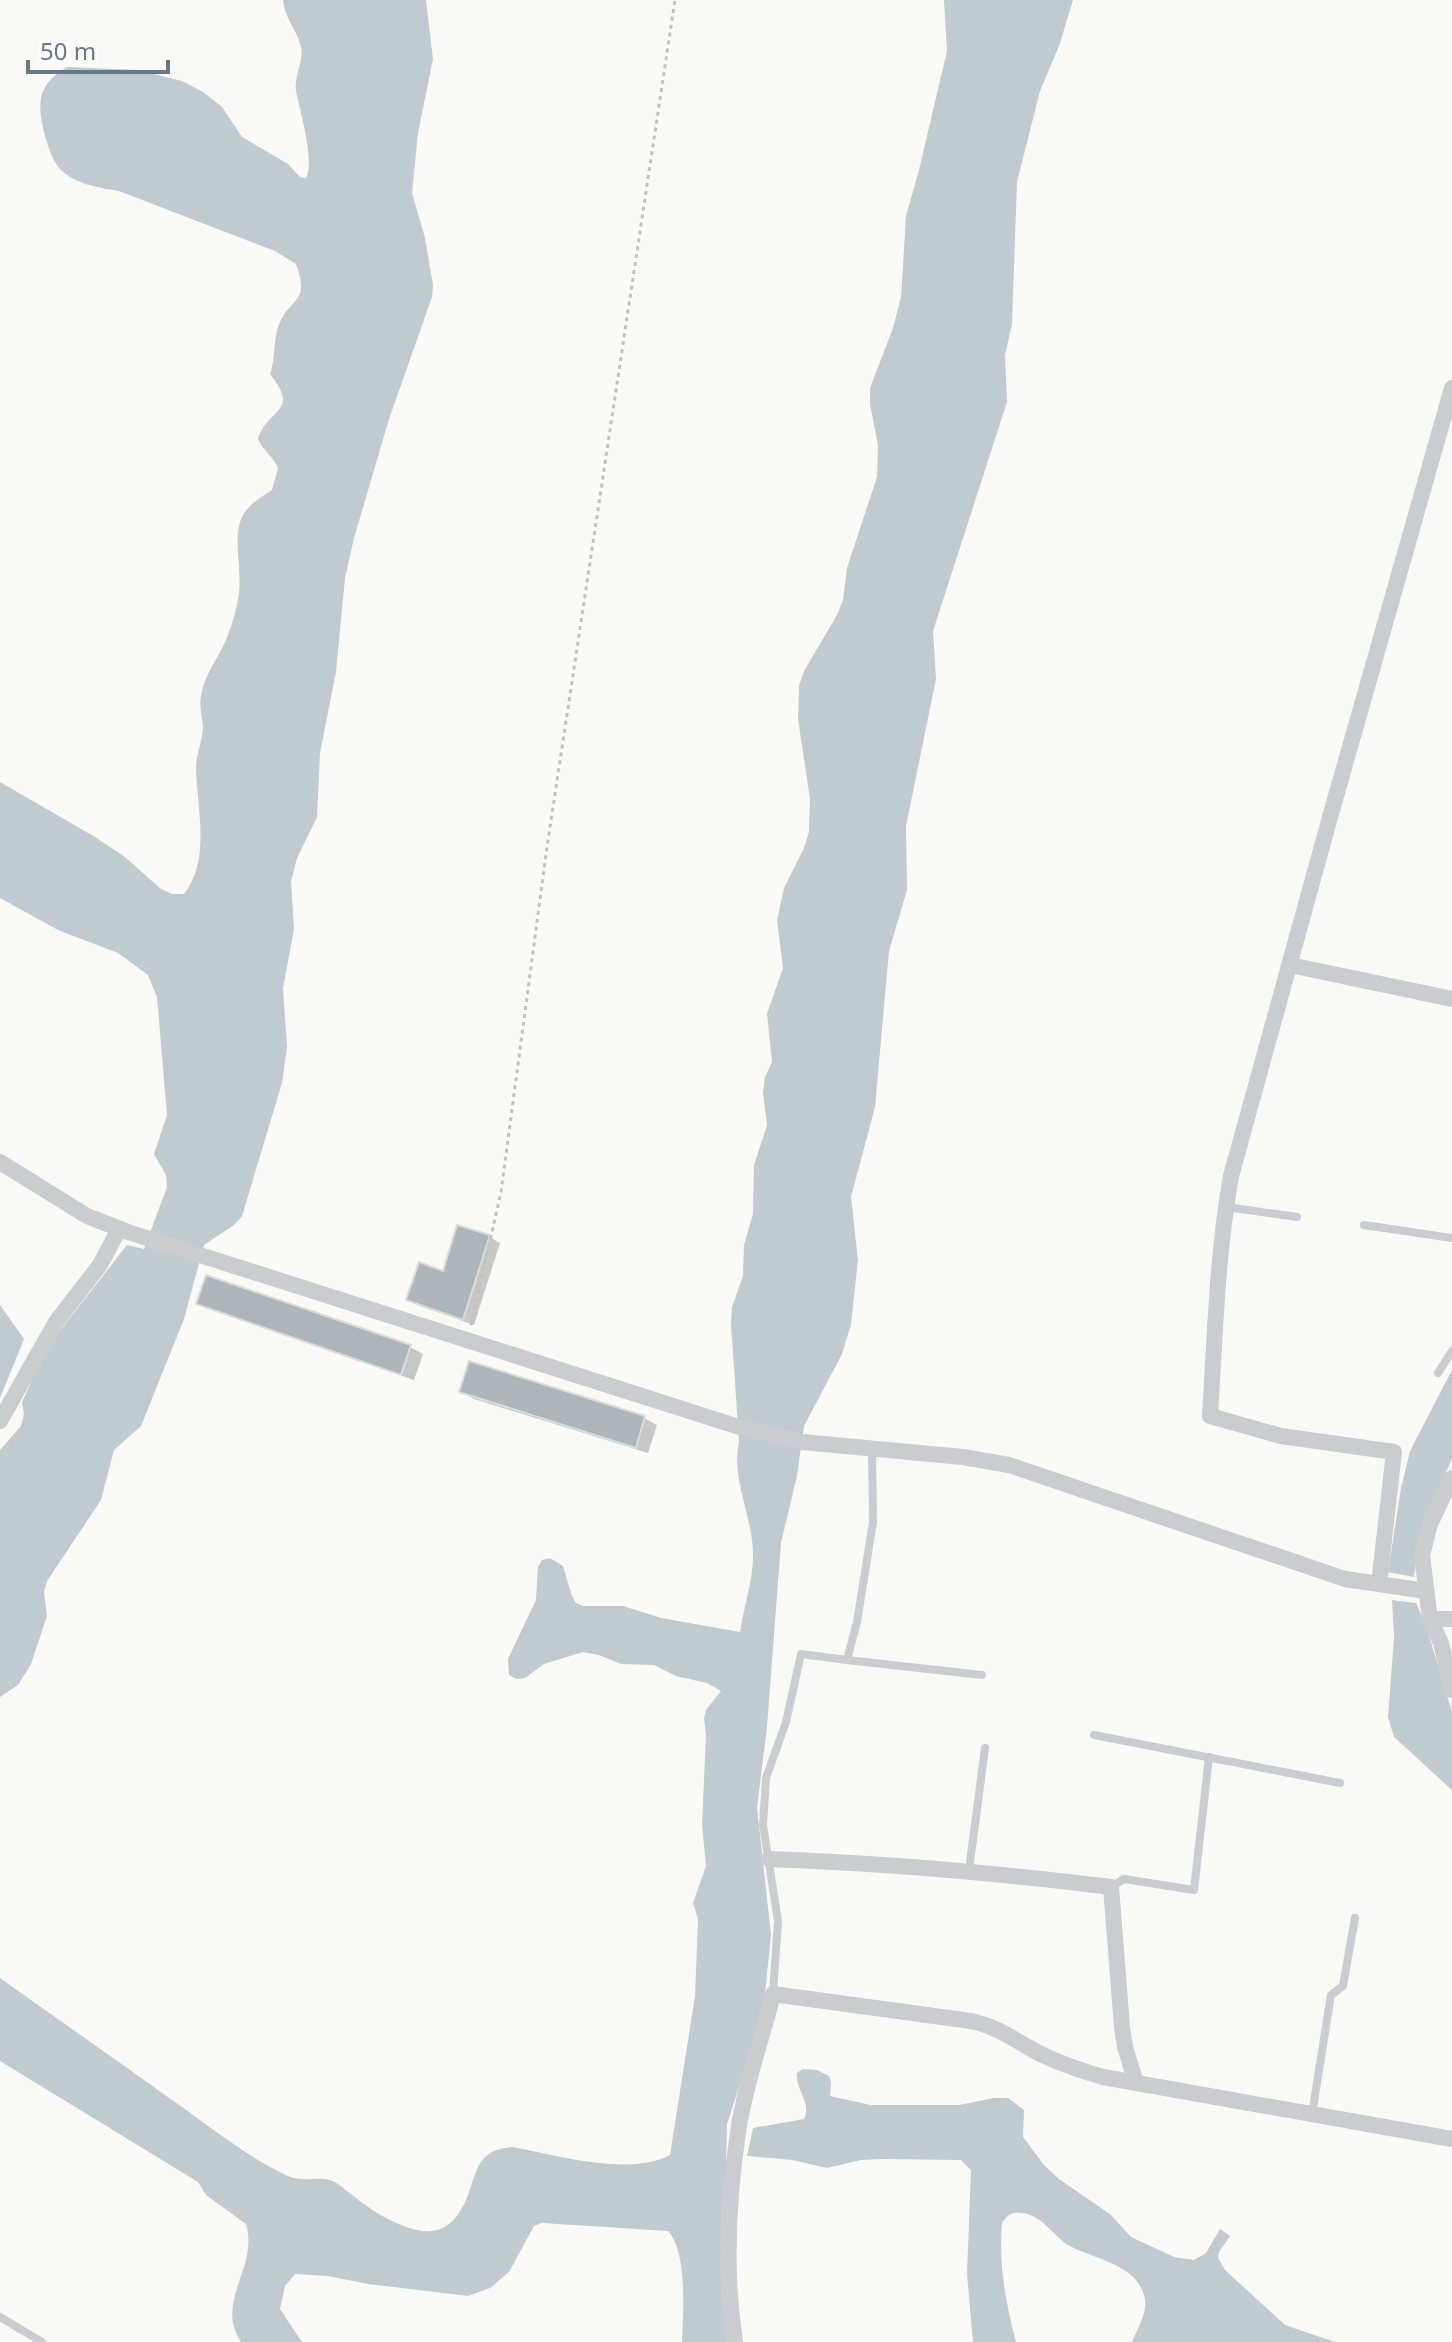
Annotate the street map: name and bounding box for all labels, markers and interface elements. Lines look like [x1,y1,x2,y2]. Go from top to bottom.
scale bar [28,24,168,74]
text: 50 m [40,34,96,67]

